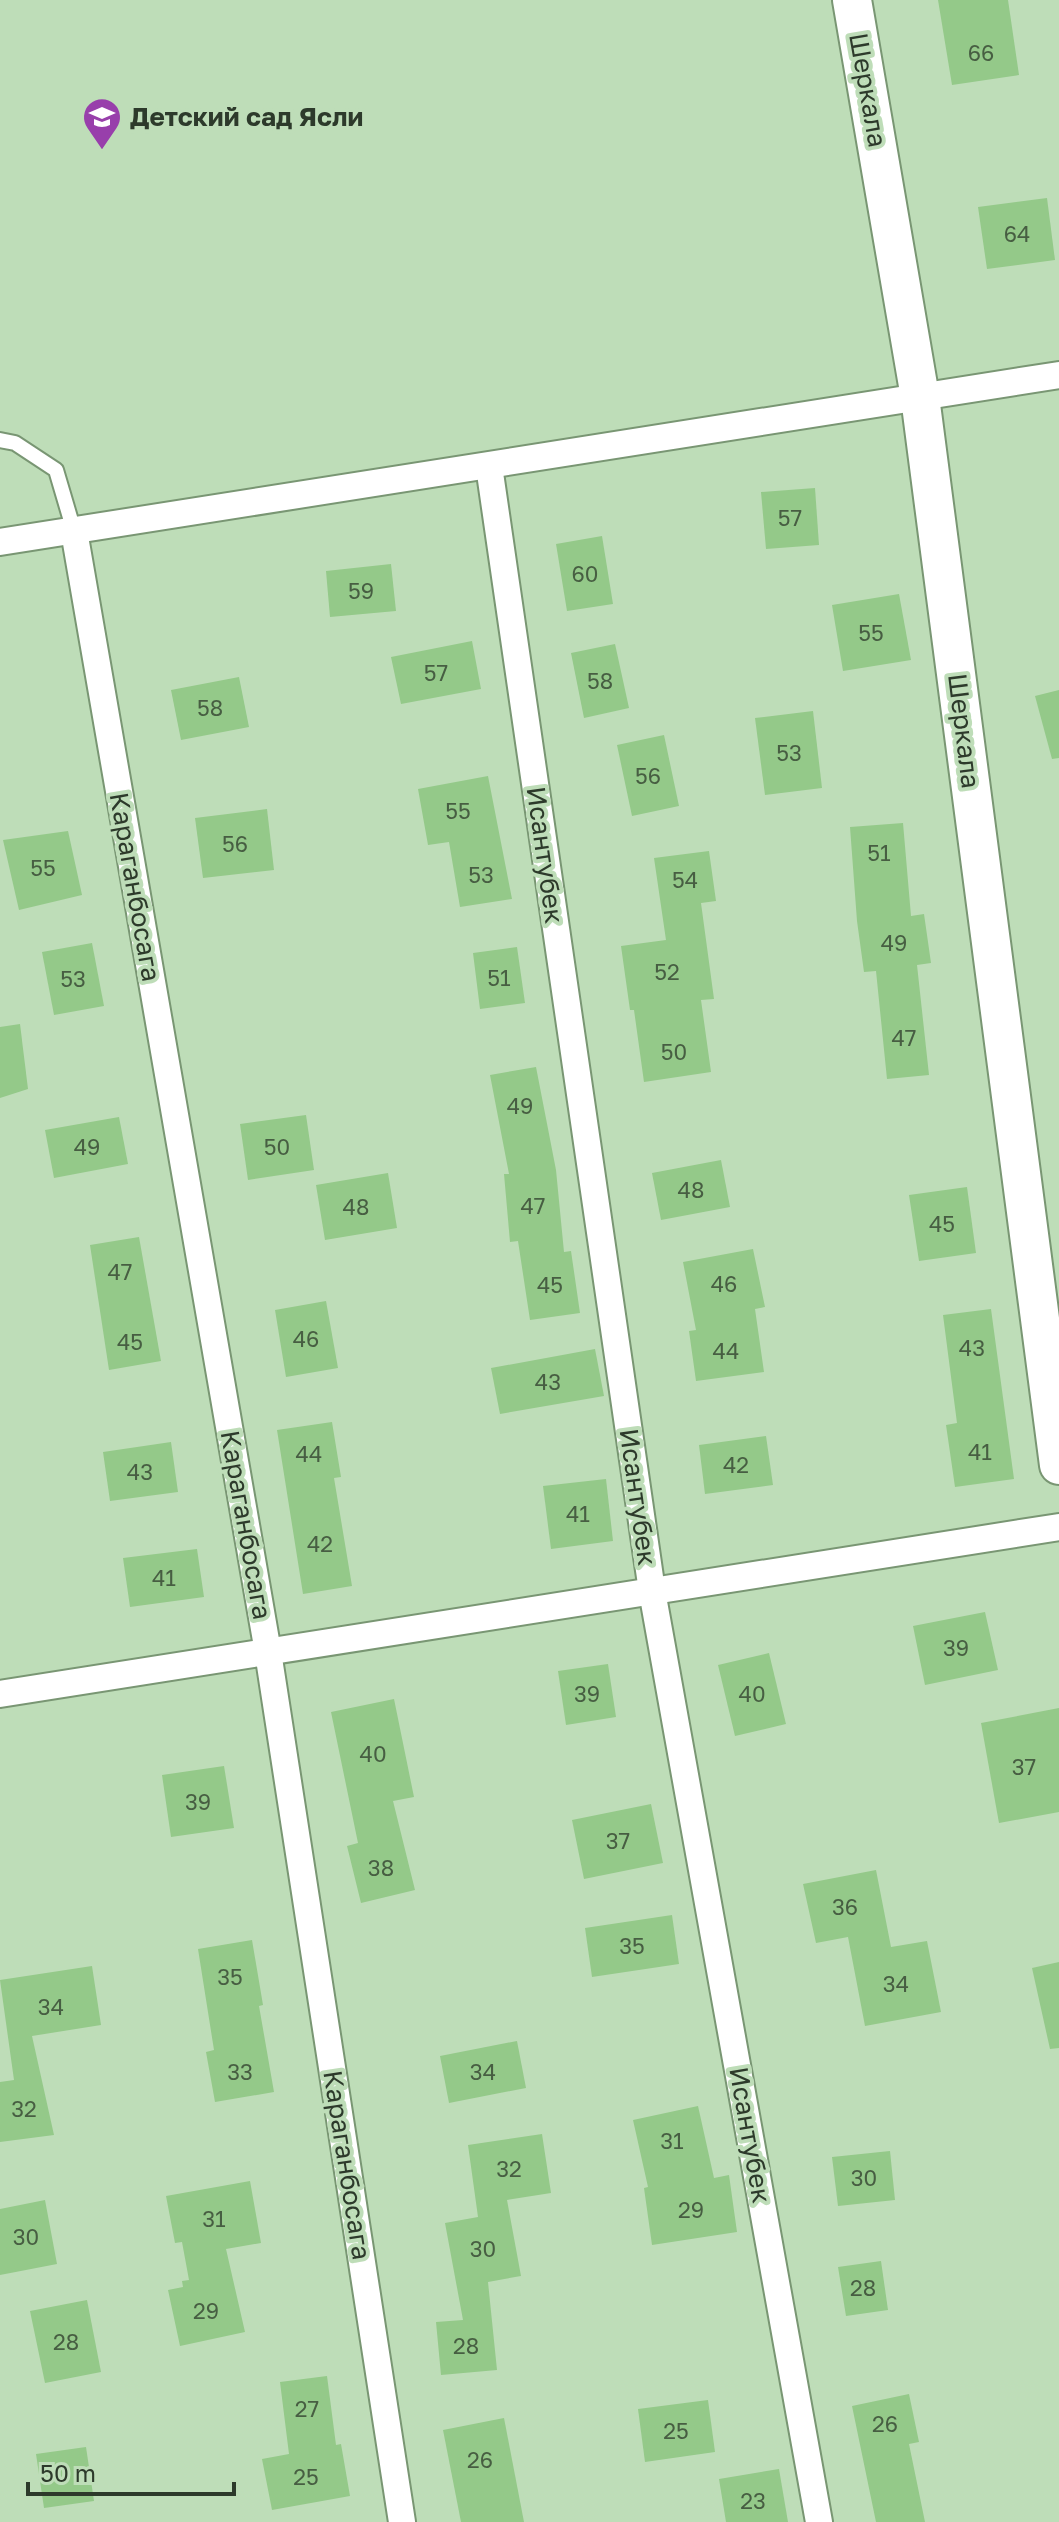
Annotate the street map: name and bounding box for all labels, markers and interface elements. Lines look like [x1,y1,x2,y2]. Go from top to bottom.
street label: Шеркала [843,30,894,150]
house number: 66 [968,39,994,66]
school or university icon: Детский сад Ясли [81,96,123,151]
place label: Детский сад Ясли [130,101,363,132]
house number: 64 [1004,220,1030,247]
house number: 57 [778,504,802,531]
house number: 60 [572,560,598,587]
house number: 59 [348,577,374,604]
house number: 55 [858,619,884,646]
house number: 57 [424,659,448,686]
house number: 58 [587,667,613,694]
street label: Шеркала [942,672,987,790]
house number: 58 [197,694,223,721]
house number: 53 [776,739,802,766]
house number: 56 [635,762,661,789]
street label: Исантубек [521,785,570,925]
street label: Караганбосага [104,790,167,984]
house number: 55 [445,797,471,824]
house number: 56 [222,830,248,857]
house number: 51 [867,839,891,866]
house number: 55 [30,854,56,881]
house number: 53 [468,861,494,888]
house number: 54 [672,866,698,893]
house number: 49 [881,929,907,956]
house number: 52 [654,958,680,985]
house number: 51 [487,964,511,991]
house number: 53 [60,965,86,992]
house number: 47 [891,1024,917,1051]
house number: 50 [661,1038,687,1065]
house number: 49 [507,1092,533,1119]
house number: 49 [74,1133,100,1160]
house number: 50 [264,1133,290,1160]
house number: 48 [678,1176,704,1203]
house number: 47 [520,1192,546,1219]
house number: 48 [343,1193,369,1220]
house number: 45 [929,1210,955,1237]
house number: 47 [107,1258,133,1285]
house number: 46 [711,1270,737,1297]
house number: 45 [537,1271,563,1298]
house number: 46 [293,1325,319,1352]
house number: 45 [117,1328,143,1355]
house number: 43 [959,1334,985,1361]
house number: 44 [713,1337,739,1364]
house number: 43 [535,1368,561,1395]
street label: Исантубек [614,1427,663,1567]
street label: Караганбосага [215,1428,278,1622]
house number: 41 [968,1438,992,1465]
house number: 44 [296,1440,322,1467]
house number: 42 [723,1451,749,1478]
house number: 43 [127,1458,153,1485]
house number: 41 [566,1500,590,1527]
house number: 42 [307,1530,333,1557]
house number: 41 [152,1564,176,1591]
house number: 39 [943,1634,969,1661]
house number: 39 [574,1680,600,1707]
house number: 40 [738,1680,766,1707]
house number: 40 [359,1740,387,1767]
house number: 37 [1012,1753,1036,1780]
house number: 39 [185,1788,211,1815]
house number: 37 [606,1827,630,1854]
house number: 38 [368,1854,394,1881]
house number: 36 [832,1893,858,1920]
house number: 35 [619,1932,645,1959]
house number: 35 [217,1963,243,1990]
house number: 34 [883,1970,909,1997]
house number: 34 [38,1993,64,2020]
house number: 33 [227,2058,253,2085]
house number: 34 [470,2058,496,2085]
street label: Исантубек [723,2064,778,2206]
street label: Караганбосага [317,2068,378,2262]
house number: 32 [11,2095,37,2122]
house number: 31 [660,2127,684,2154]
house number: 32 [496,2155,522,2182]
house number: 30 [851,2164,877,2191]
house number: 29 [678,2196,704,2223]
house number: 31 [202,2205,226,2232]
house number: 30 [13,2223,39,2250]
house number: 30 [470,2235,496,2262]
house number: 28 [850,2274,876,2301]
house number: 29 [193,2297,219,2324]
house number: 28 [53,2328,79,2355]
house number: 28 [453,2332,479,2359]
house number: 27 [295,2395,319,2422]
house number: 26 [872,2410,898,2437]
house number: 25 [663,2417,689,2444]
scale bar [28,2446,234,2496]
house number: 26 [467,2446,493,2473]
text: 50 m [40,2458,96,2487]
house number: 25 [293,2463,319,2490]
house number: 23 [740,2487,766,2514]

